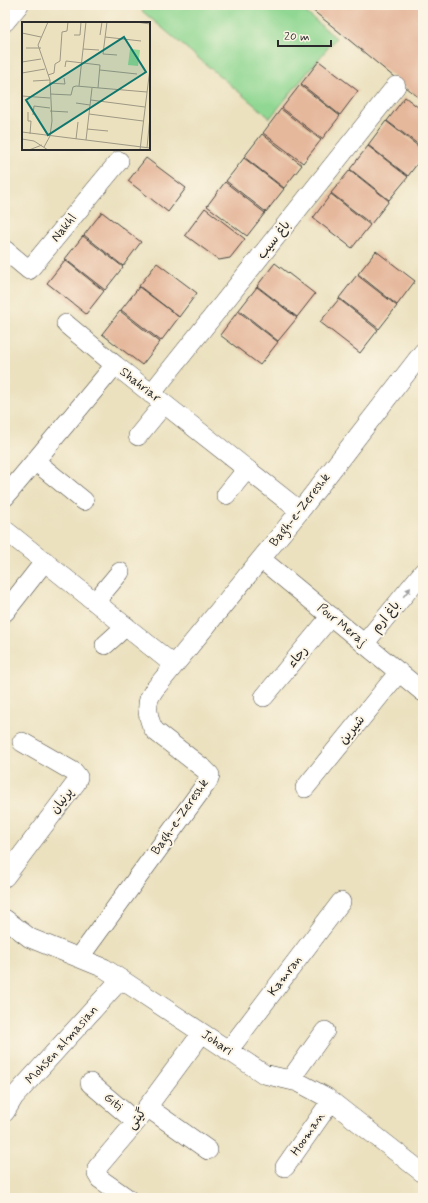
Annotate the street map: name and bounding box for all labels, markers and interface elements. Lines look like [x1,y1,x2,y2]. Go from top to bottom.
inset map [22,22,150,150]
scale bar [278,22,331,48]
text: 20 m [284,29,310,45]
street label: Nakhl [47,210,81,246]
street label: باغ سیب [253,217,295,263]
street label: Shahriar [116,364,165,407]
street label: Bagh-e-Zereshk [266,469,336,552]
one-way arrow [402,587,411,597]
street label: باغ ارم [368,598,405,637]
street label: Pour Meraj [314,600,370,650]
street label: رجاء [284,642,312,671]
street label: شیرین [335,712,369,748]
street label: Bagh-e-Zereshk [147,775,214,860]
street label: پرنیان [47,784,78,818]
street label: Kamran [264,952,306,1000]
street label: Mohsen almasian [22,1002,102,1088]
street label: Johari [198,1026,236,1060]
street label: Giti [100,1089,126,1115]
street label: گیتی [123,1105,151,1133]
street label: Hooman [287,1109,329,1159]

